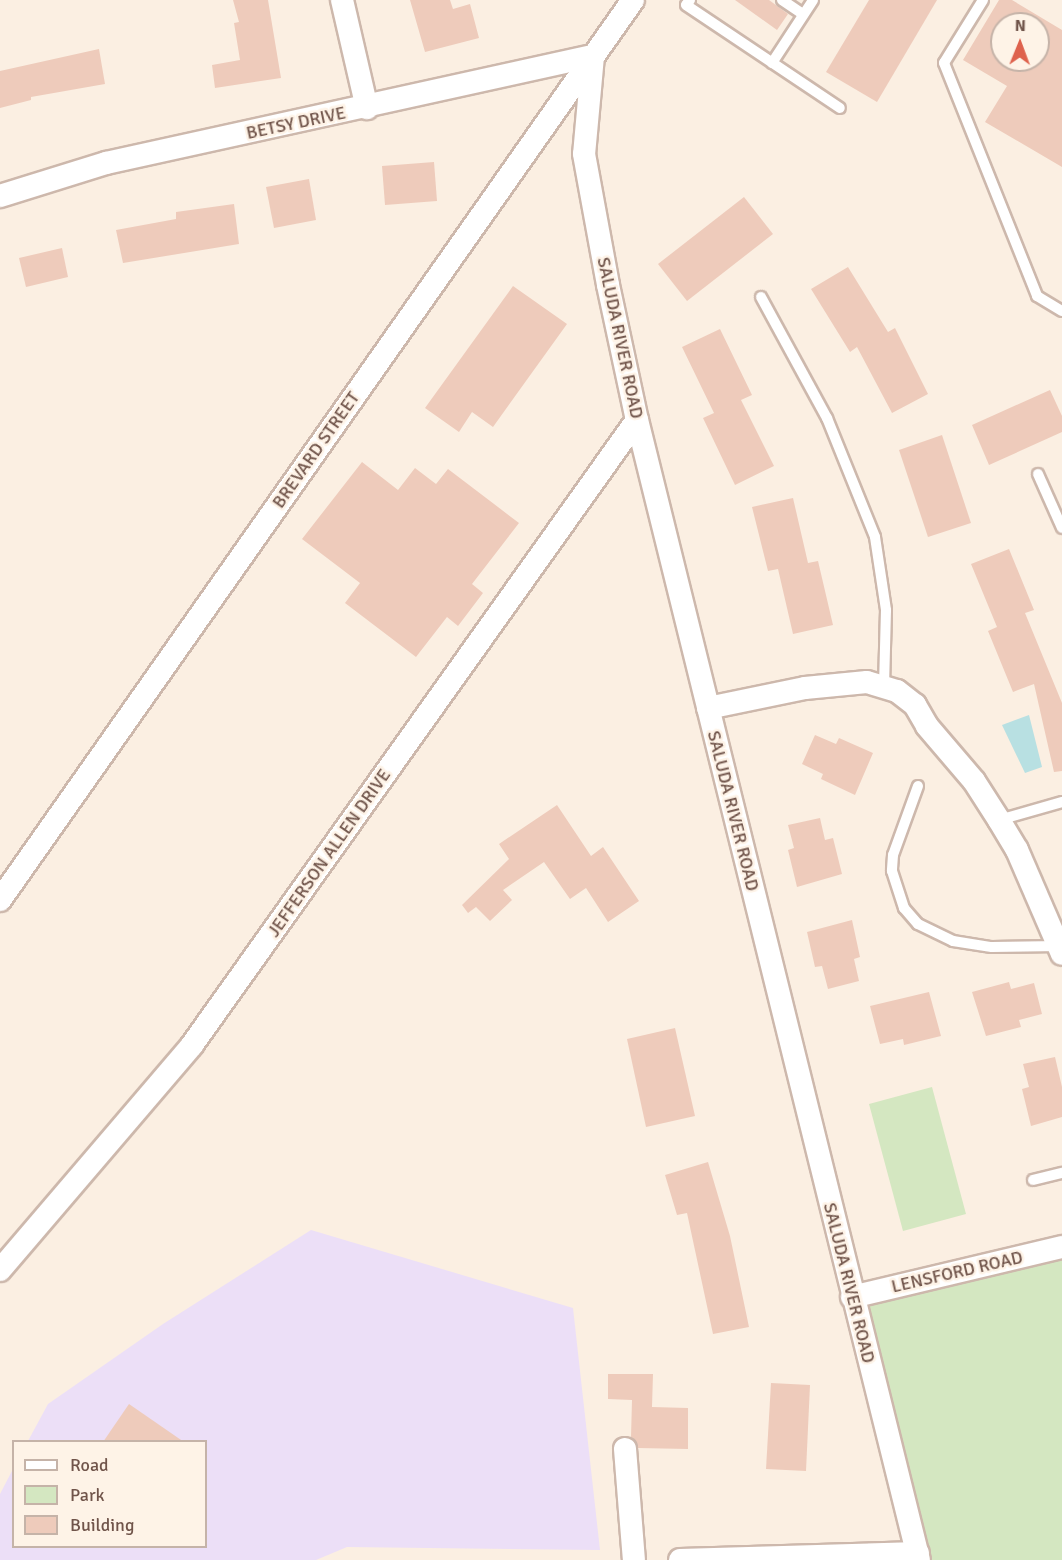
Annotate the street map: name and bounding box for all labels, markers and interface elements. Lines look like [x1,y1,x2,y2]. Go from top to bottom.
north arrow [990,12,1050,72]
text: N [1015,16,1026,36]
street label: BETSY DRIVE [244,102,348,144]
street label: SALUDA RIVER ROAD [592,255,648,421]
street label: BREVARD STREET [268,388,364,512]
street label: SALUDA RIVER ROAD [703,729,763,893]
street label: JEFFERSON ALLEN DRIVE [263,765,395,941]
street label: SALUDA RIVER ROAD [819,1201,879,1365]
street label: LENSFORD ROAD [889,1246,1025,1298]
legend [12,1440,207,1548]
text: Road [70,1454,109,1476]
text: Park [70,1484,105,1506]
text: Building [70,1514,134,1536]

